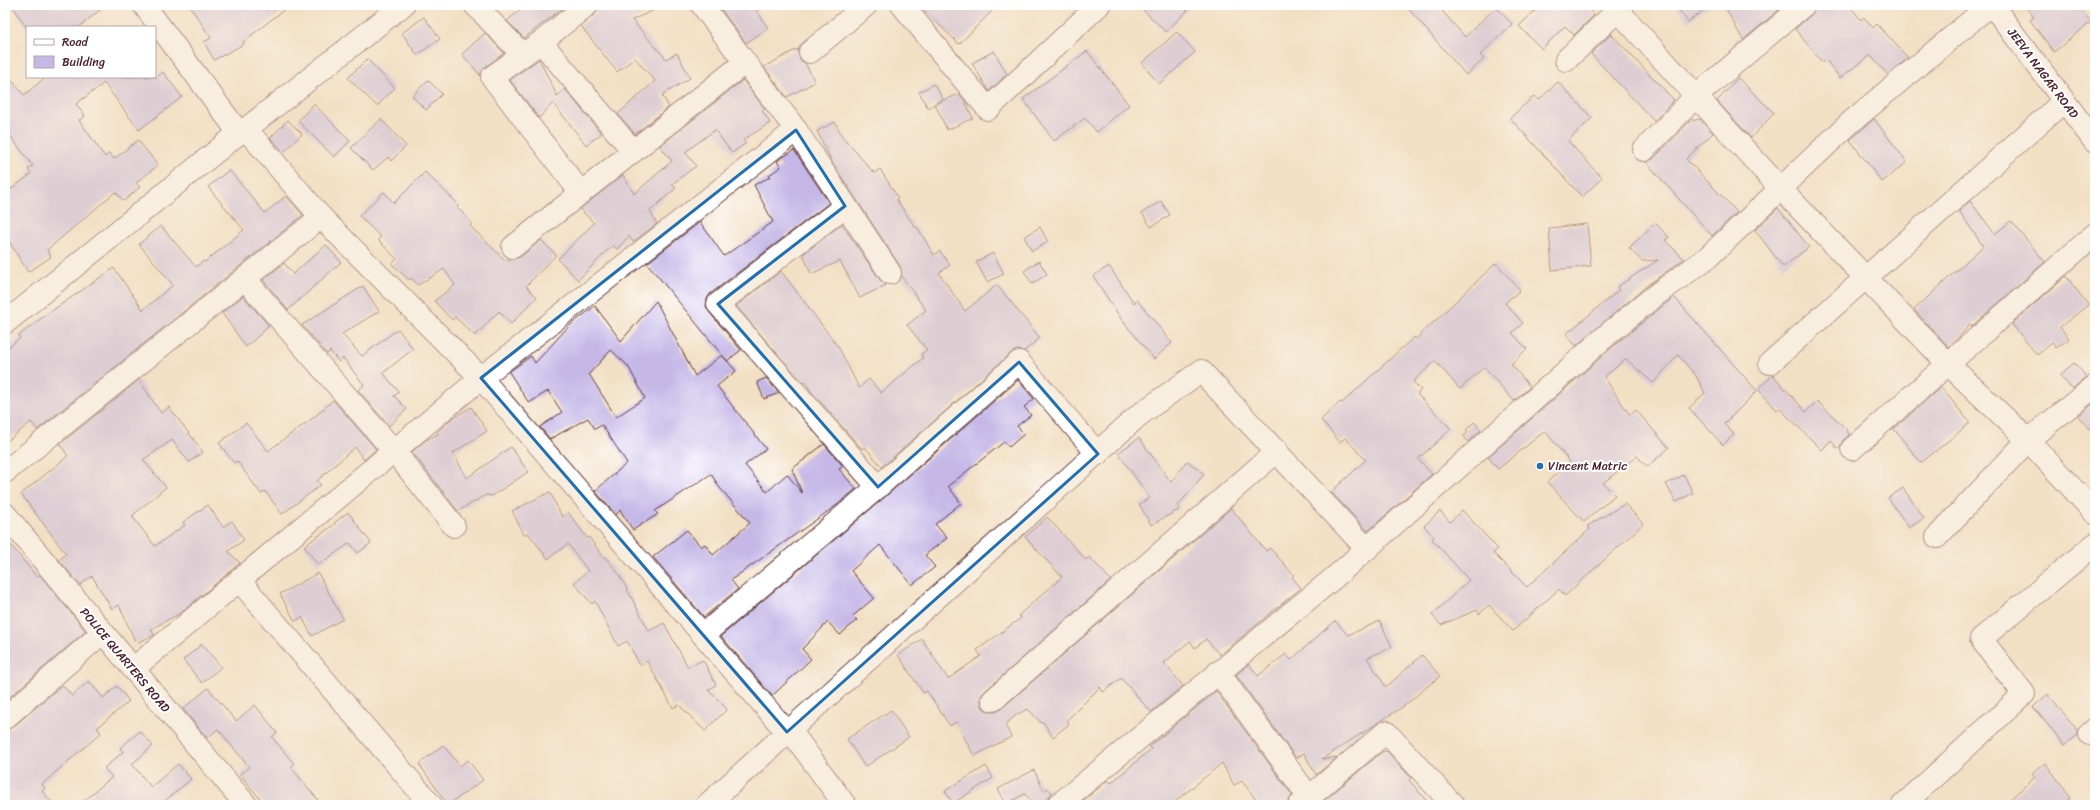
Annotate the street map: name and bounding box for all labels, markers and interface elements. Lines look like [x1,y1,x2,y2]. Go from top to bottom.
street label: JEEVA NAGAR ROAD [2001,22,2085,124]
legend [26,26,156,78]
text: Road [62,31,89,53]
text: Building [62,51,105,73]
place label: Vincent Matric [1548,455,1627,477]
marker: Vincent Matric [1535,461,1545,471]
street label: POLICE QUARTERS ROAD [74,602,176,718]

